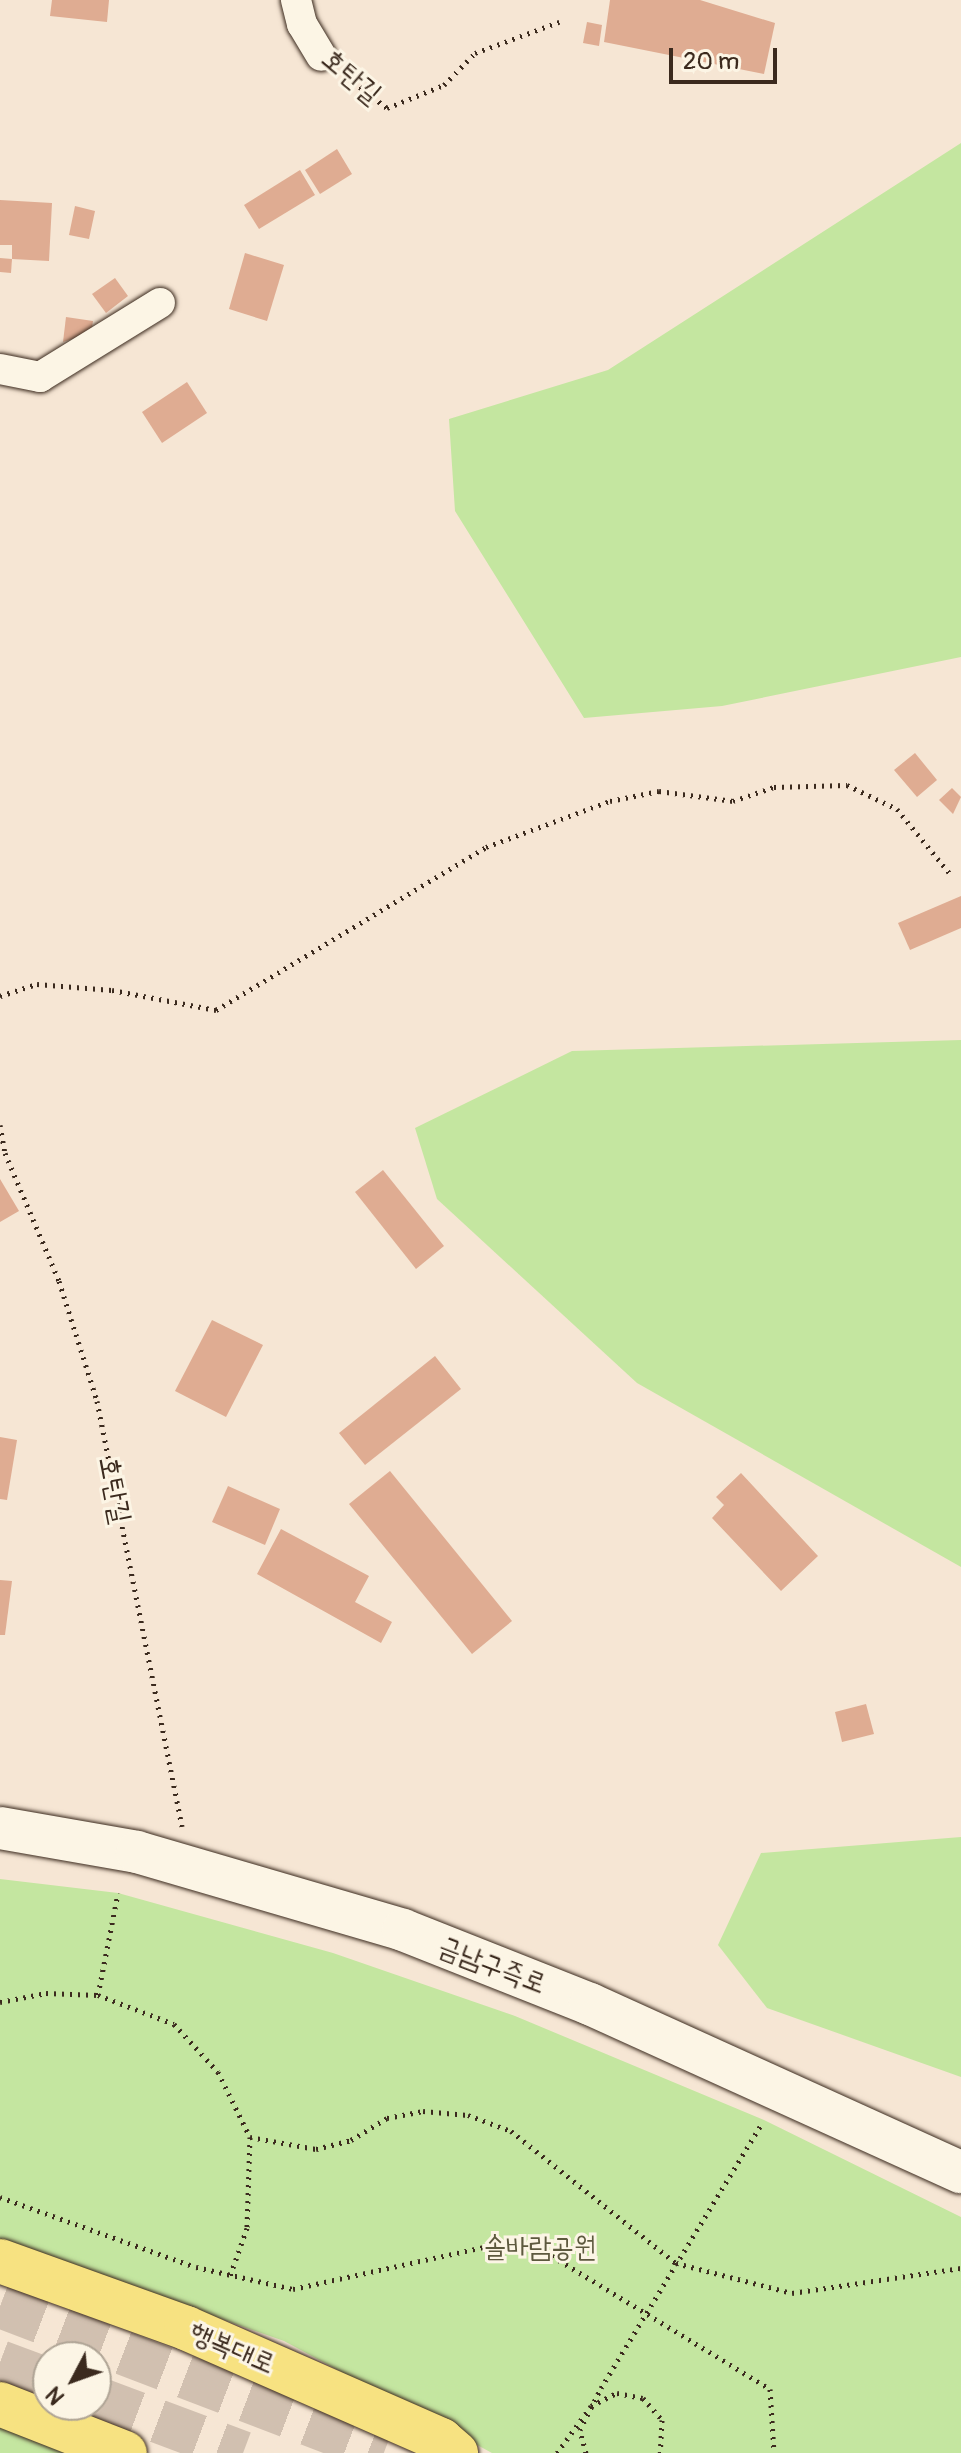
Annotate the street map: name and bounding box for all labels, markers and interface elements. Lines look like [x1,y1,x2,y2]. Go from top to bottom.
scale bar [673,32,781,82]
street label: 호탄길 [314,42,388,112]
text: 20 m [683,47,739,76]
street label: 호탄길 [91,1454,137,1526]
street label: 금남구즉로 [433,1930,551,2002]
park label: 솔바람공원 [484,2231,596,2265]
street label: 행복대로 [184,2316,280,2382]
north arrow [32,2341,112,2421]
text: N [40,2381,71,2410]

